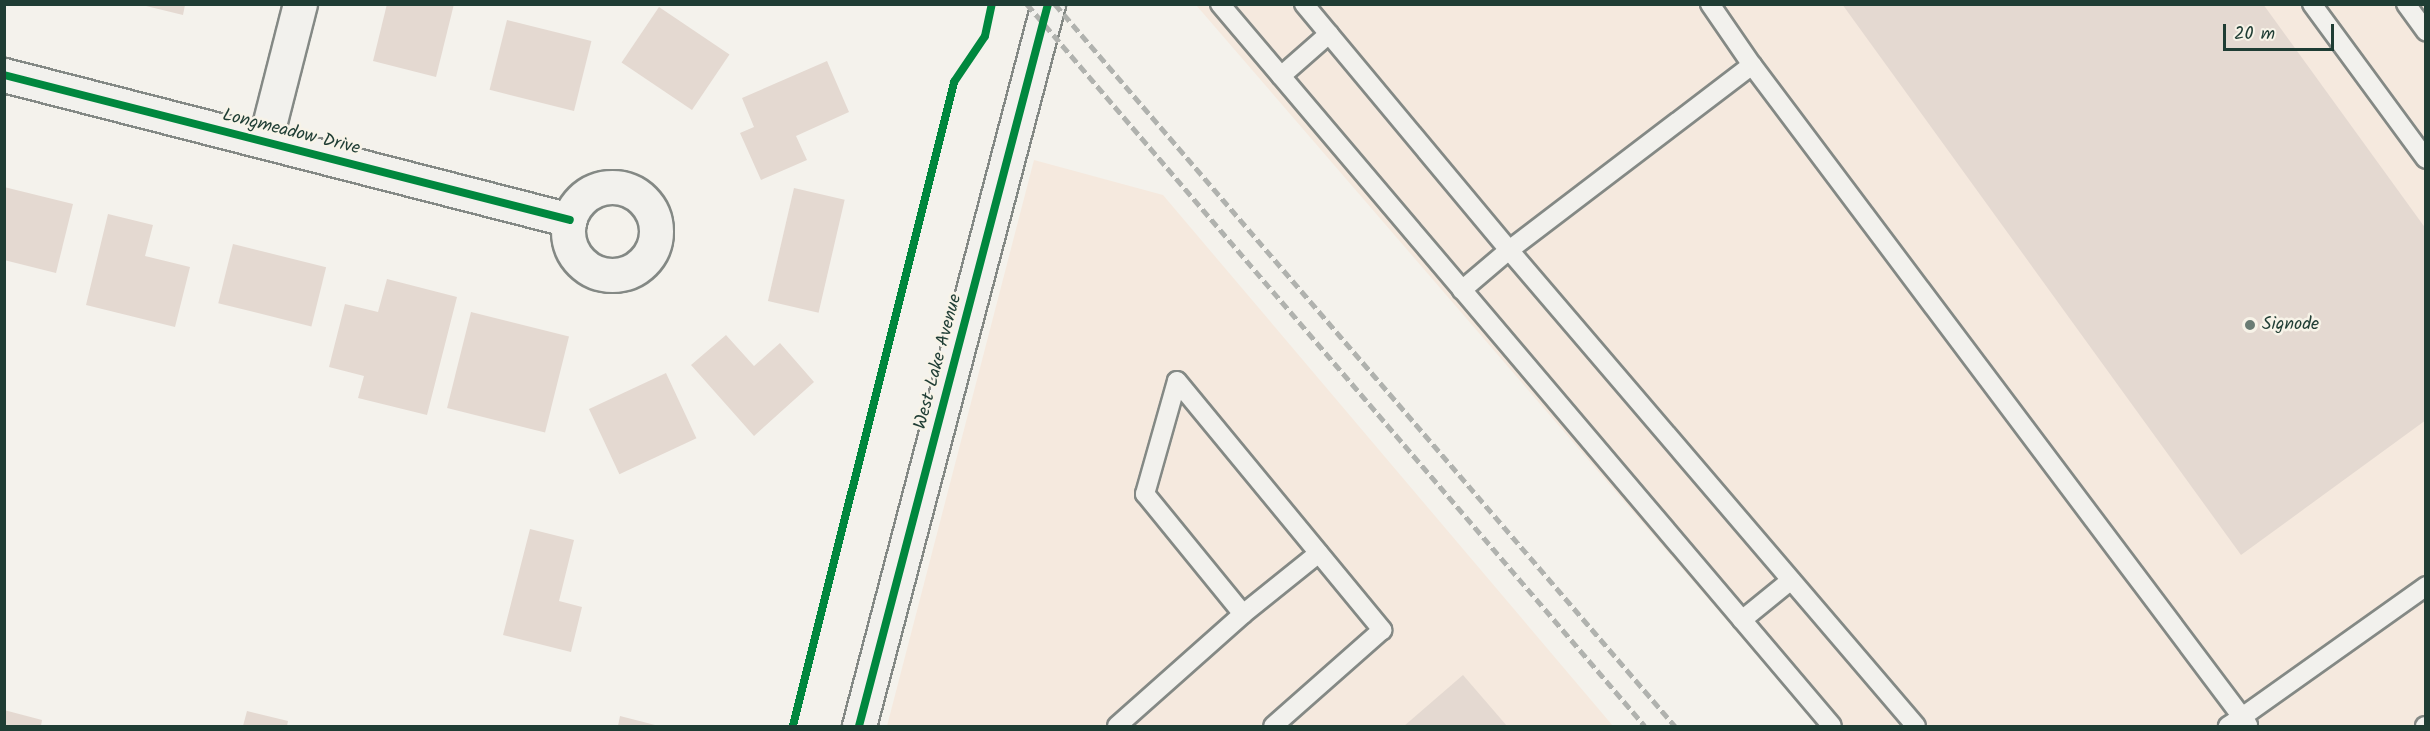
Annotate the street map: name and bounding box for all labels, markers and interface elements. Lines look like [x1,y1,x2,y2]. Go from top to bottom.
scale bar [2226,12,2337,50]
text: 20 m [2234,20,2275,49]
street label: Longmeadow Drive [220,105,362,161]
street label: West Lake Avenue [911,292,967,432]
place label: Signode [2262,314,2319,336]
marker: Signode [2243,318,2257,332]

